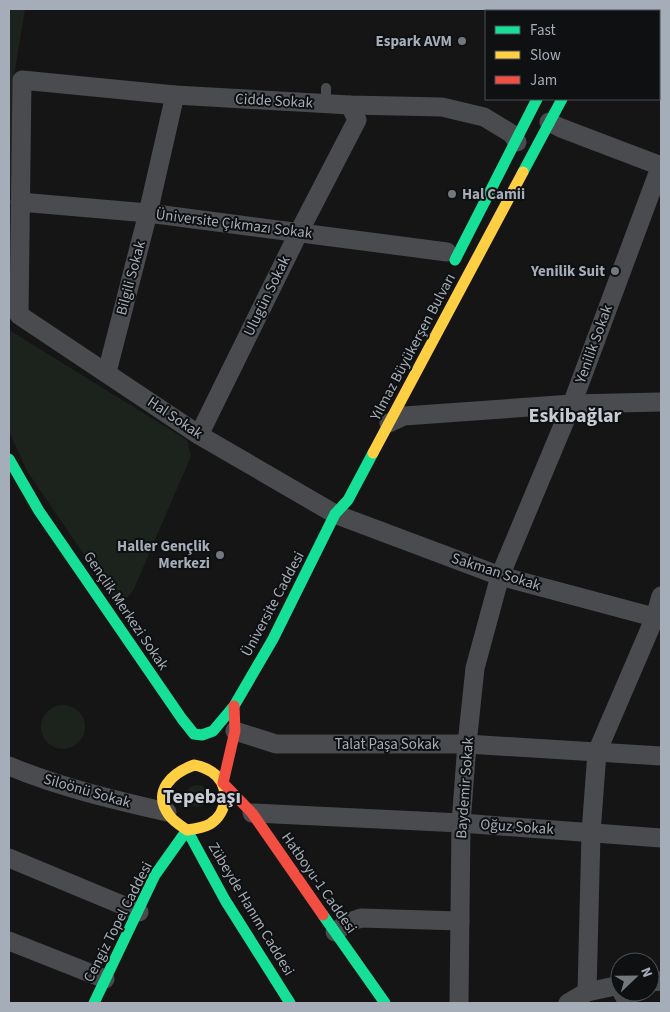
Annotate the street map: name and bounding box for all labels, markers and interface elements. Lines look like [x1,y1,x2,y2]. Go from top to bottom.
legend [485,10,660,100]
text: Fast [530,20,556,41]
place label: Espark AVM [376,31,452,52]
marker: Espark AVM [456,35,468,47]
text: Slow [530,45,561,66]
text: Jam [530,70,557,91]
street label: Cidde Sokak [235,88,314,114]
place label: Hal Camii [462,184,525,205]
marker: Hal Camii [446,188,458,200]
street label: Üniversite Çıkmazı Sokak [155,204,314,244]
street label: Bilgili Sokak [111,238,151,318]
street label: Ulugün Sokak [238,252,296,340]
place label: Yenilik Suit [530,261,605,282]
marker: Yenilik Suit [609,265,621,277]
street label: Yılmaz Büyükerşen Bulvarı [365,270,461,425]
street label: Yenilik Sokak [570,301,618,387]
street label: Hal Sokak [143,392,207,445]
district label: Eskibağlar [529,402,622,430]
place label: Haller Gençlik Merkezi [117,536,211,574]
street label: Gençlik Merkezi Sokak [78,547,174,675]
street label: Üniversite Caddesi [236,548,310,660]
street label: Sakman Sokak [449,548,544,596]
marker: Haller Gençlik Merkezi [214,549,226,561]
street label: Talat Paşa Sokak [335,734,440,755]
street label: Baydemir Sokak [451,736,479,840]
street label: Siloönü Sokak [41,769,133,814]
district label: Tepebaşı [163,783,241,811]
street label: Oğuz Sokak [480,814,555,840]
street label: Hatboyu-1 Caddesi [276,828,362,938]
street label: Zübeyde Hanım Caddesi [203,838,299,980]
street label: Cengiz Topel Caddesi [79,858,157,986]
north arrow [610,952,660,1002]
text: N [635,964,657,981]

